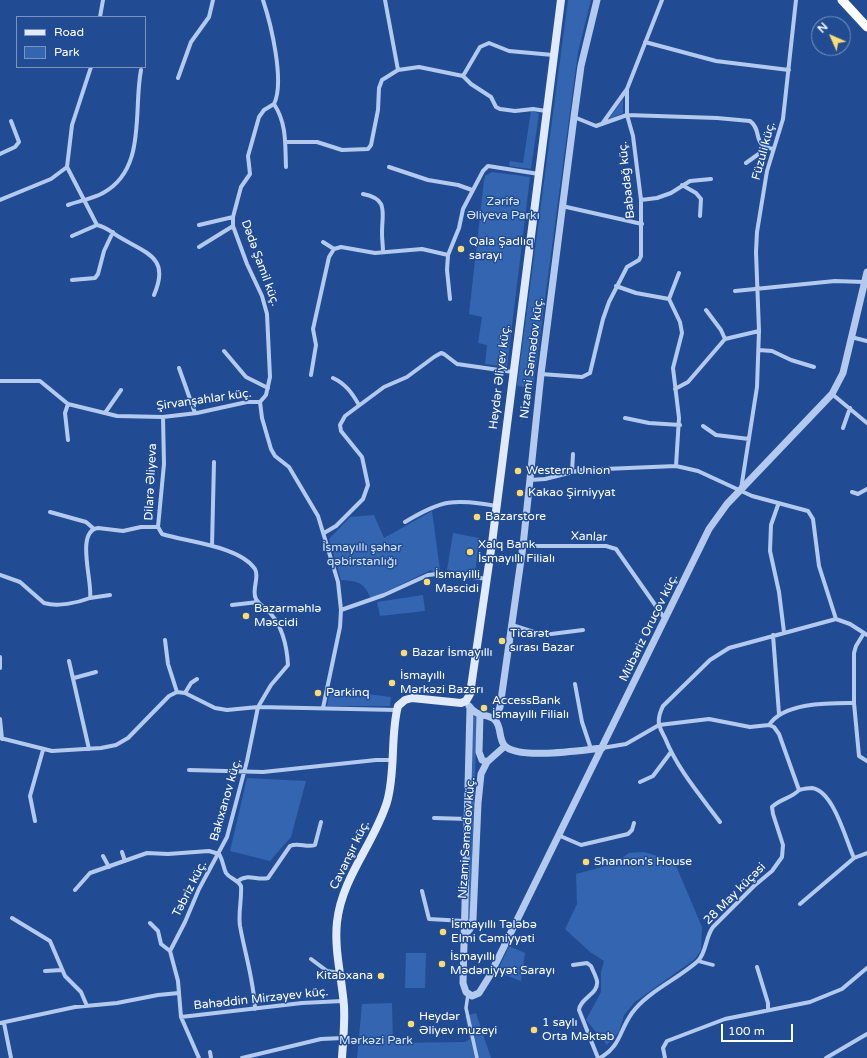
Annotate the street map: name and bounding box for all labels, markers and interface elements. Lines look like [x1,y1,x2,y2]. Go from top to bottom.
legend [16,16,146,68]
north arrow [811,16,851,56]
text: N [815,20,831,36]
text: Road [54,25,84,39]
text: Park [54,45,80,59]
street label: Füzuli küç. [749,120,779,182]
street label: Babadağ küç. [616,141,638,219]
park label: Zərifə Əliyeva Parkı [466,195,540,223]
street label: Dədə Şamil küç. [238,218,282,308]
place label: Qala Şadlıq sarayı [469,235,533,263]
marker: Qala Şadlıq sarayı [456,244,466,254]
street label: Nizami Səmədov küç. [517,297,547,419]
street label: Heydər Əliyev küç. [486,324,514,430]
street label: Şirvanşahlar küç. [156,386,252,414]
street label: Dilarə Əliyeva [142,443,160,521]
place label: Western Union [526,464,610,478]
marker: Western Union [513,466,523,476]
place label: Kakao Şirniyyat [528,486,616,500]
marker: Kakao Şirniyyat [515,488,525,498]
place label: Bazarstore [485,510,546,524]
marker: Bazarstore [472,512,482,522]
street label: Xanlar [571,529,607,545]
place label: Xalq Bank İsmayıllı Filialı [478,538,555,566]
park label: İsmayıllı şəhər qəbirstanlığı [322,541,402,569]
marker: Xalq Bank İsmayıllı Filialı [465,547,475,557]
place label: İsmayilli Məscidi [435,568,480,596]
street label: Mübariz Orucov küç. [617,572,681,684]
marker: İsmayilli Məscidi [422,577,432,587]
place label: Bazarməhlə Məscidi [254,602,321,630]
marker: Bazarməhlə Məscidi [241,611,251,621]
place label: Ticarət sırası Bazar [510,627,574,655]
marker: Ticarət sırası Bazar [497,636,507,646]
place label: Bazar İsmayıllı [412,646,493,660]
marker: Bazar İsmayıllı [399,648,409,658]
place label: İsmayıllı Mərkəzi Bazarı [400,669,483,697]
marker: İsmayıllı Mərkəzi Bazarı [387,678,397,688]
place label: Parkinq [326,686,369,700]
marker: Parkinq [313,688,323,698]
place label: AccessBank İsmayıllı Filialı [492,694,569,722]
marker: AccessBank İsmayıllı Filialı [479,703,489,713]
street label: Bakıxanov küç. [207,757,245,843]
street label: Nizami Səmədov küç. [456,777,478,899]
street label: Cavanşır küç. [327,818,373,892]
place label: Shannon's House [594,855,692,869]
marker: Shannon's House [581,857,591,867]
street label: Təbriz küç. [170,859,210,919]
street label: 28 May küçəsi [701,860,769,928]
place label: İsmayıllı Tələbə Elmi Cəmiyyəti [451,918,537,946]
marker: İsmayıllı Tələbə Elmi Cəmiyyəti [438,927,448,937]
place label: İsmayıllı Mədəniyyət Sarayı [450,950,555,978]
marker: İsmayıllı Mədəniyyət Sarayı [437,959,447,969]
place label: Kitabxana [316,969,373,983]
marker: Kitabxana [376,971,386,981]
street label: Bahəddin Mirzəyev küç. [193,985,329,1013]
place label: Heydər Əliyev muzeyi [419,1010,497,1038]
place label: 1 saylı Orta Məktəb [542,1016,614,1044]
scale bar [723,1016,795,1042]
marker: Heydər Əliyev muzeyi [406,1019,416,1029]
text: 100 m [728,1024,765,1038]
marker: 1 saylı Orta Məktəb [529,1025,539,1035]
park label: Mərkəzi Park [339,1034,413,1048]

